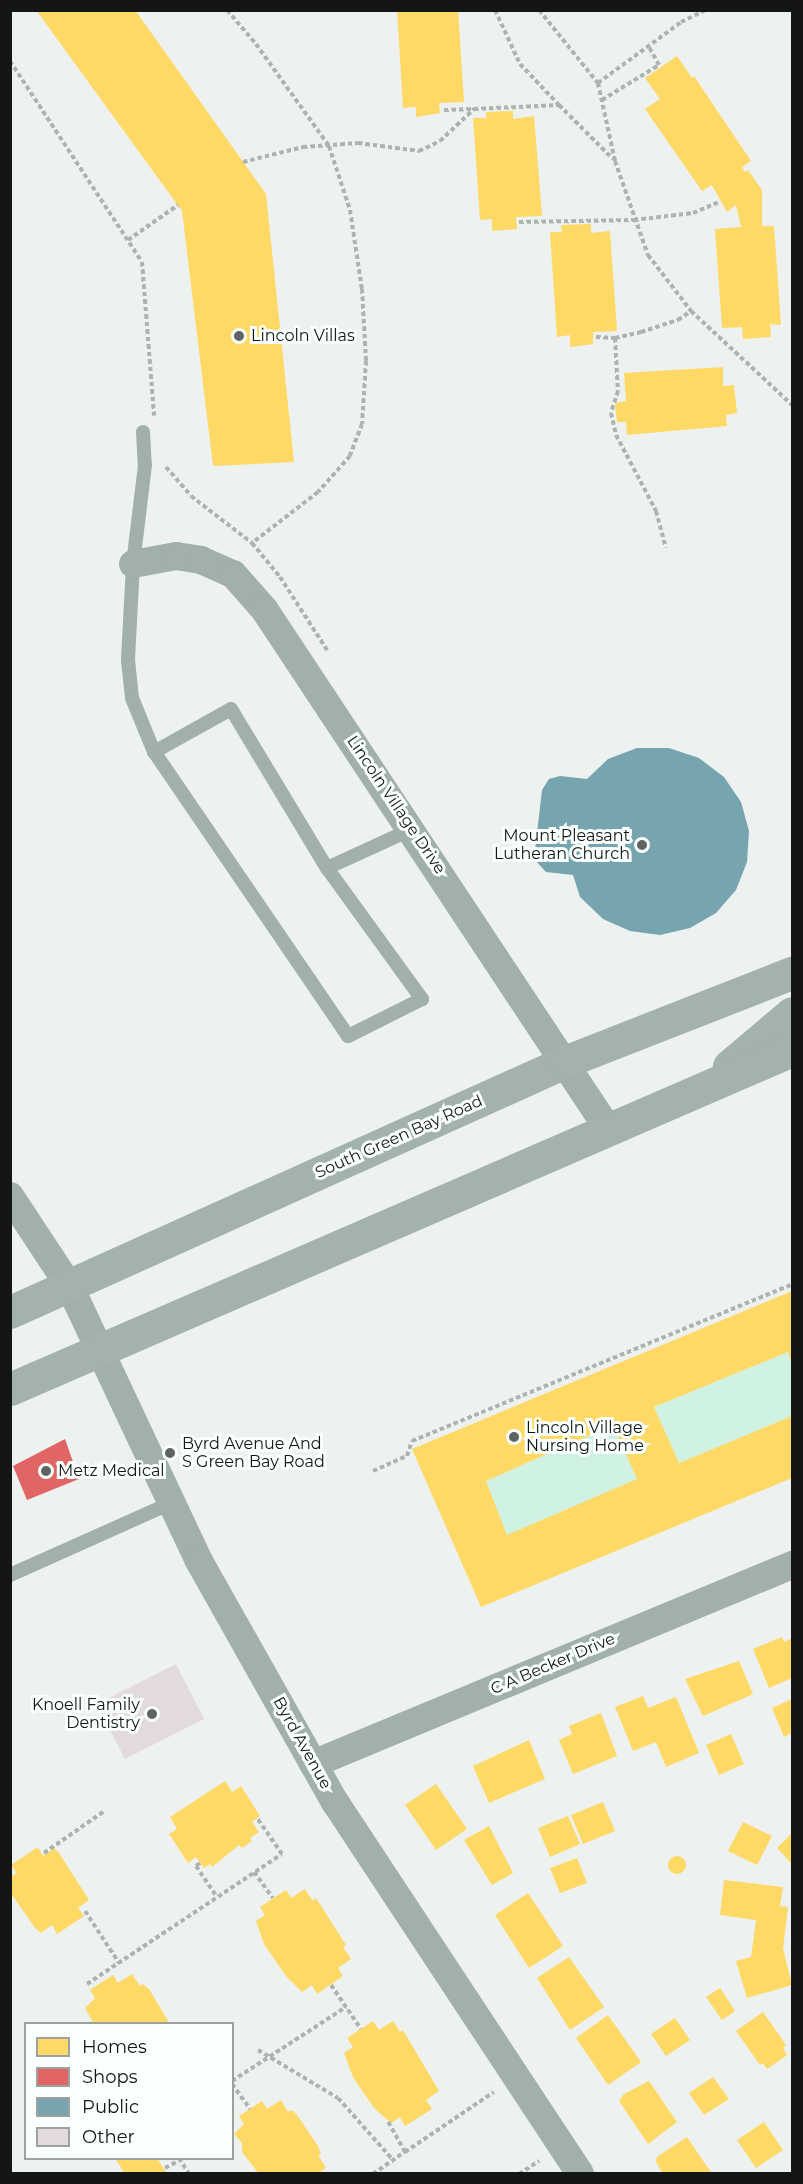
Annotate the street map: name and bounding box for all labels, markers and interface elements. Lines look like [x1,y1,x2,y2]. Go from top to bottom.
place label: Lincoln Villas [251,326,355,346]
marker: Lincoln Villas [232,329,246,343]
street label: Lincoln Village Drive [343,732,449,878]
place label: Mount Pleasant Lutheran Church [494,826,630,864]
marker: Mount Pleasant Lutheran Church [635,838,649,852]
street label: South Green Bay Road [312,1091,486,1183]
place label: Lincoln Village Nursing Home [526,1418,644,1456]
marker: Lincoln Village Nursing Home [507,1430,521,1444]
place label: Byrd Avenue And S Green Bay Road [182,1434,325,1472]
marker: Byrd Avenue And S Green Bay Road [163,1446,177,1460]
place label: Metz Medical [58,1461,165,1481]
marker: Metz Medical [39,1464,53,1478]
street label: C A Becker Drive [488,1629,618,1699]
street label: Byrd Avenue [269,1694,335,1792]
place label: Knoell Family Dentistry [32,1695,140,1733]
marker: Knoell Family Dentistry [145,1707,159,1721]
legend [24,2022,234,2160]
text: Homes [82,2036,147,2058]
text: Shops [82,2066,138,2088]
text: Public [82,2096,139,2118]
text: Other [82,2126,135,2148]

